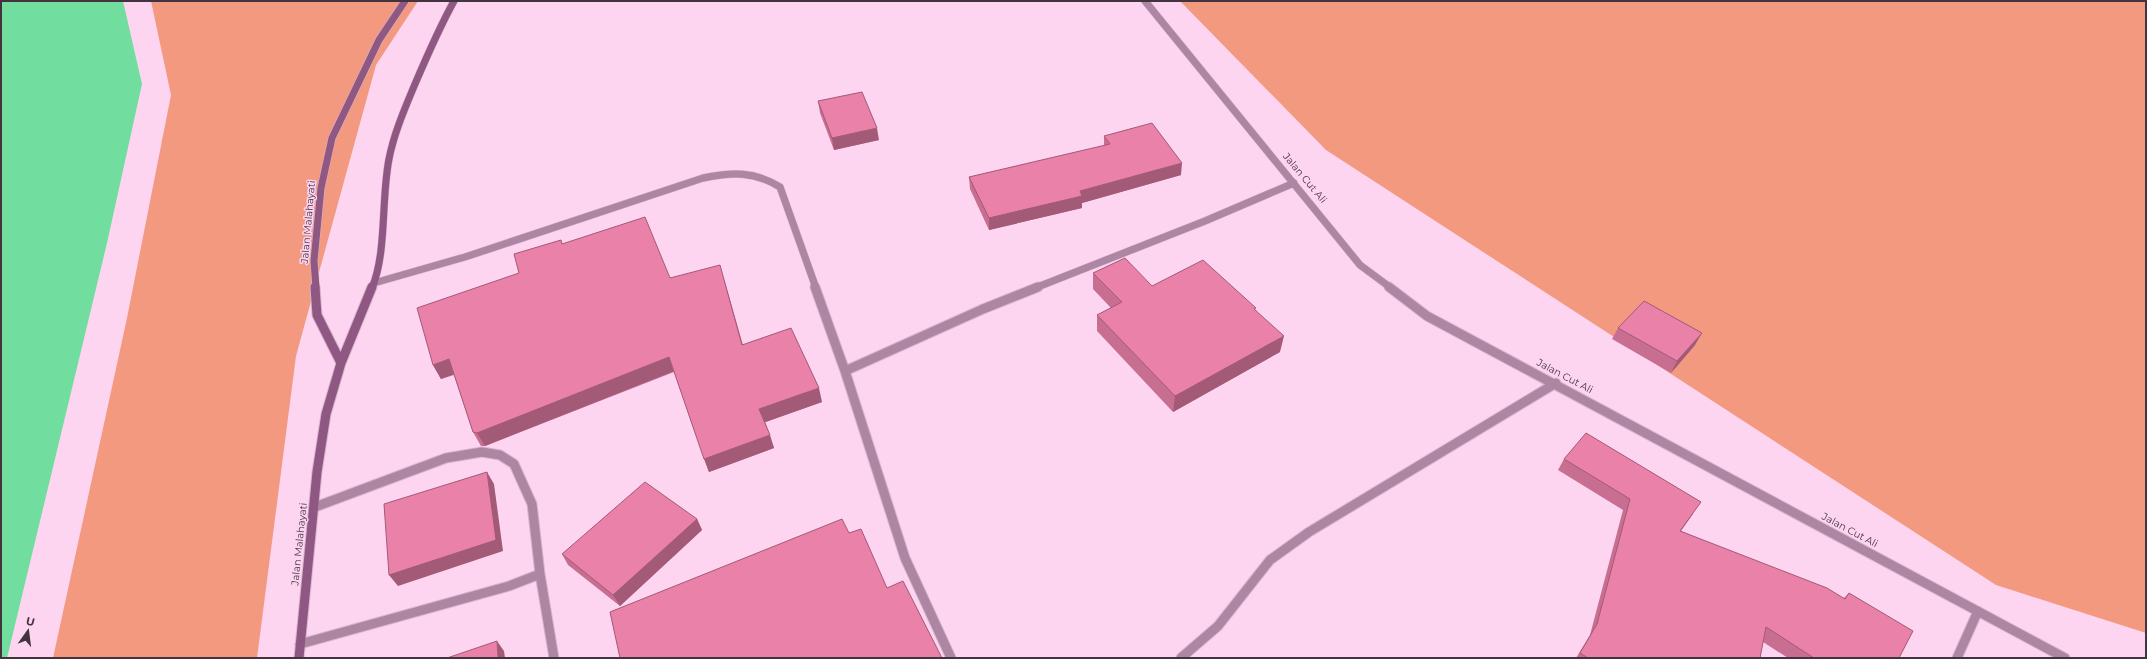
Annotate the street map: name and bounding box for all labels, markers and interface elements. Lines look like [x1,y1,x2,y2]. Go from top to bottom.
street label: Jalan Cut Ali [1280,149,1330,206]
street label: Jalan Malahayati [298,180,318,265]
street label: Jalan Cut Ali [1534,355,1595,396]
street label: Jalan Malahayati [288,502,310,587]
street label: Jalan Cut Ali [1819,509,1880,550]
north arrow [8,611,48,651]
text: U [25,613,36,629]

